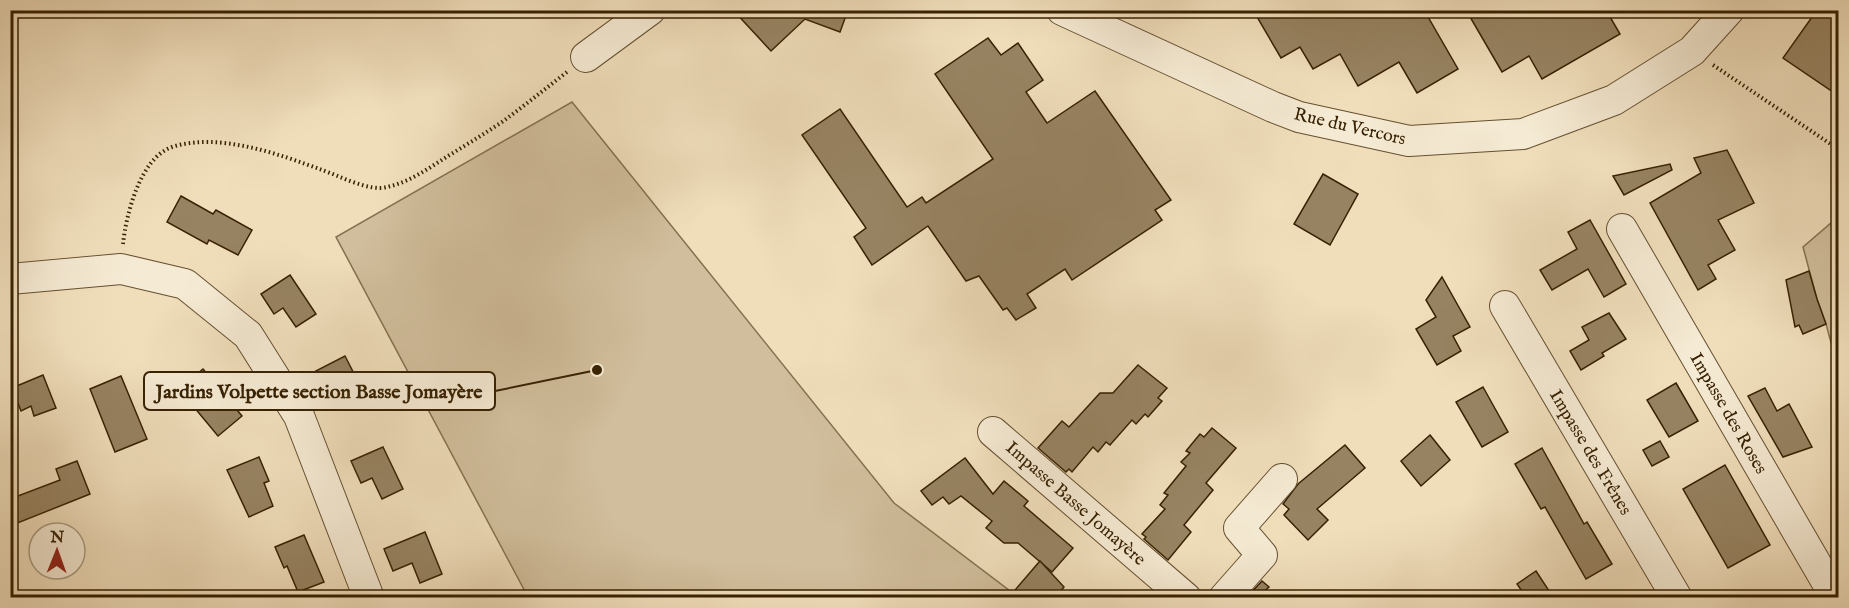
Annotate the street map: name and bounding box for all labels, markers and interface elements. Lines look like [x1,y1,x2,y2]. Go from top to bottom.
street label: Rue du Vercors [1292,103,1408,151]
street label: Impasse des Roses [1684,349,1772,479]
callout: Jardins Volpette section Basse Jomayère [144,372,495,410]
text: Jardins Volpette section Basse Jomayère [153,380,483,405]
street label: Impasse des Frênes [1543,386,1636,520]
street label: Impasse Basse Jomayère [1000,437,1150,571]
north arrow [27,521,87,581]
text: N [49,528,64,548]

